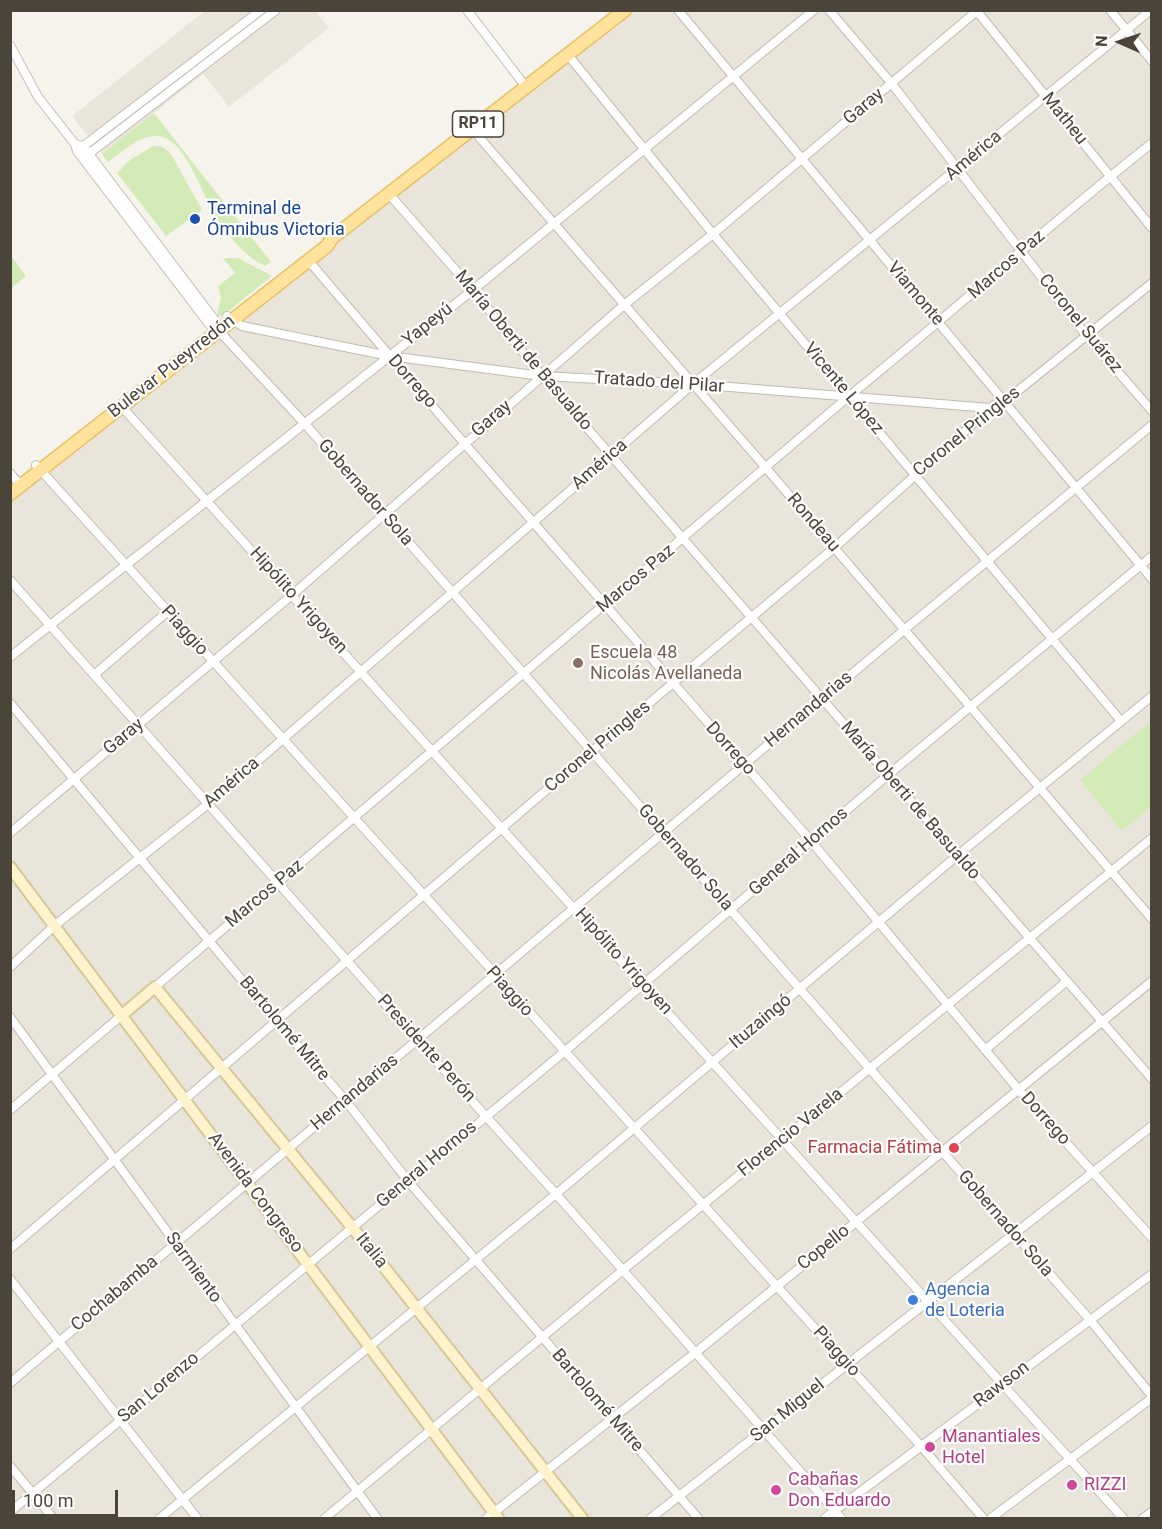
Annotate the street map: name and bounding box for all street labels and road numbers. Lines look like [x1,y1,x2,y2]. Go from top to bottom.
street label: Garay [839,84,889,130]
street label: Matheu [1036,89,1092,149]
road number: RP11 [452,111,504,137]
street label: América [941,126,1007,186]
street label: Marcos Paz [964,226,1050,304]
street label: Viamonte [882,258,948,330]
street label: María Oberti de Basualdo [450,266,596,436]
street label: Coronel Suárez [1033,270,1127,378]
street label: Yapeyú [399,299,457,351]
street label: Bulevar Pueyrredón [104,311,240,423]
street label: Vicente López [798,339,888,439]
street label: Dorrego [383,351,441,413]
street label: Tratado del Pilar [593,368,725,398]
street label: Coronel Pringles [909,382,1025,482]
street label: Garay [468,396,516,442]
street label: Gobernador Sola [313,435,417,551]
street label: América [568,435,632,495]
street label: Rondeau [782,489,844,557]
street label: Marcos Paz [593,540,679,618]
street label: Hipólito Yrigoyen [245,543,351,659]
street label: Piaggio [156,601,212,661]
street label: Hernandarias [761,667,857,753]
street label: Coronel Pringles [541,696,655,798]
street label: Garay [99,714,149,760]
street label: María Oberti de Basualdo [835,717,985,885]
street label: Dorrego [701,718,759,780]
street label: América [200,753,264,813]
street label: Gobernador Sola [633,800,737,916]
street label: General Hornos [745,803,853,901]
street label: Marcos Paz [222,855,308,933]
street label: Hipólito Yrigoyen [570,904,676,1020]
street label: Piaggio [481,962,537,1022]
street label: Bartolomé Mitre [234,972,334,1086]
street label: Ituzaingó [726,990,796,1054]
street label: Presidente Perón [372,991,480,1107]
street label: Hernandarias [307,1050,403,1136]
street label: Florencio Varela [734,1084,848,1182]
street label: Dorrego [1016,1088,1074,1150]
street label: General Hornos [372,1117,482,1213]
street label: Avenida Congreso [203,1129,307,1257]
street label: Gobernador Sola [953,1166,1057,1282]
street label: Copello [794,1221,854,1275]
street label: Sarmiento [160,1228,226,1308]
street label: Italia [350,1229,392,1273]
street label: Cochabamba [67,1251,163,1337]
street label: Piaggio [808,1322,864,1382]
street label: Bartolomé Mitre [546,1345,648,1457]
street label: San Lorenzo [114,1348,204,1428]
street label: Rawson [970,1357,1034,1413]
street label: San Miguel [747,1375,829,1447]

